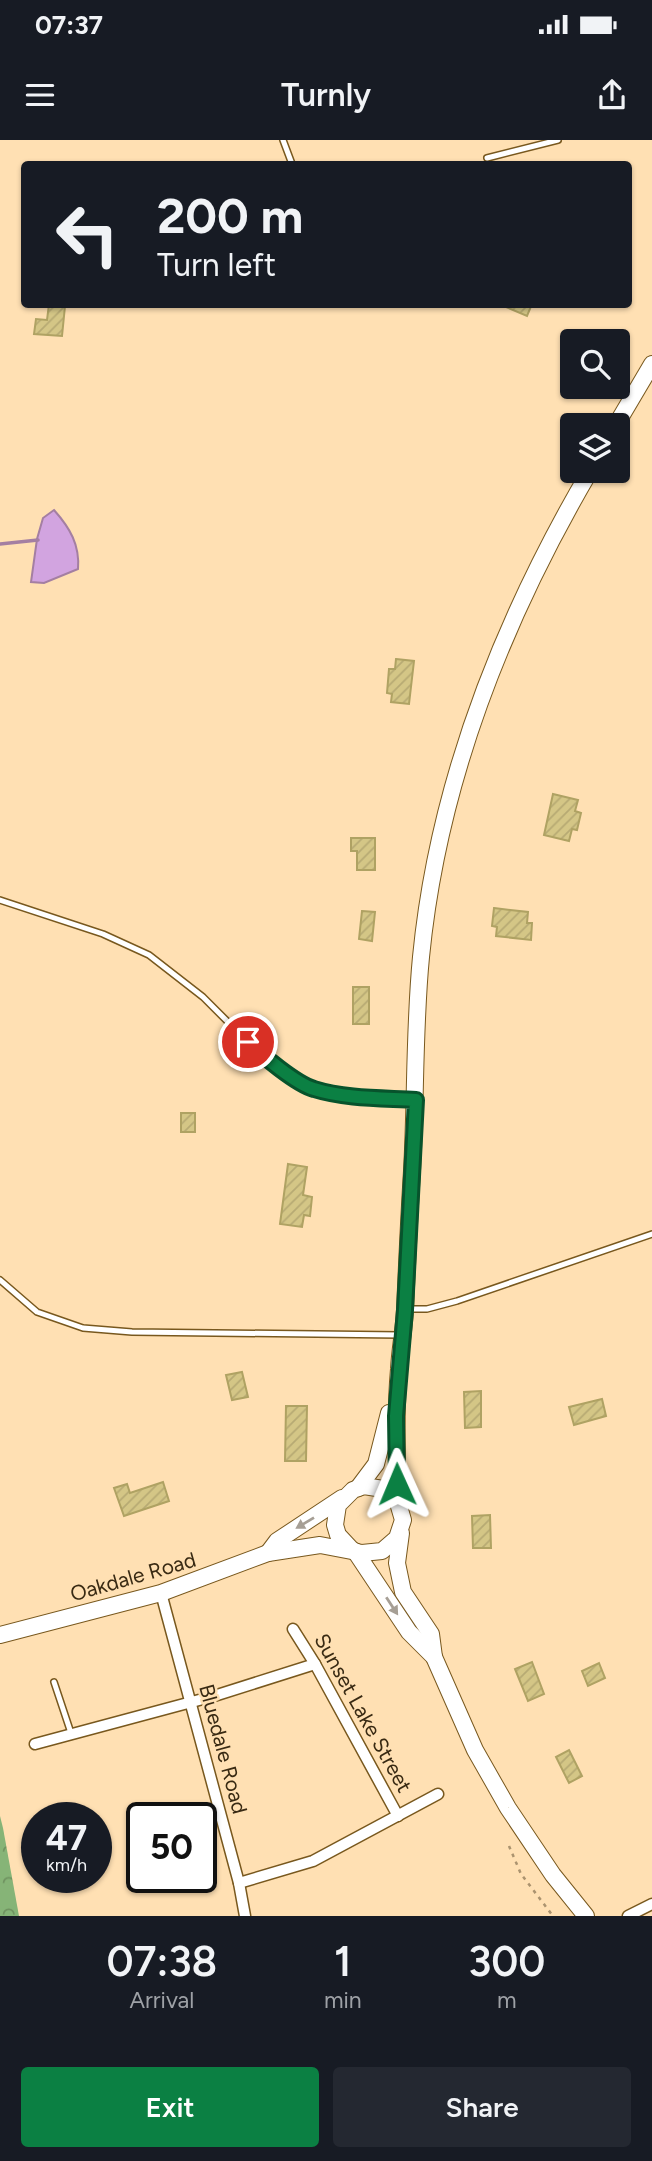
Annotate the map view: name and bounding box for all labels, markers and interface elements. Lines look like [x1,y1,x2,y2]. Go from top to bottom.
text: 07:37 [35,9,103,41]
icon: menu [21,76,59,114]
text: Turnly [281,76,371,114]
icon: share [593,76,631,114]
text: 200 m [157,186,303,245]
icon: left [42,189,133,280]
text: Turn left [157,246,276,284]
map controls [560,329,630,483]
button: search [560,329,630,399]
button: layers [560,413,630,483]
pin [218,1012,278,1072]
icon: arrive [229,1023,267,1061]
position arrow [360,1447,434,1521]
one-way arrow [295,1517,314,1530]
street label: Oakdale Road [67,1547,199,1606]
one-way arrow [385,1597,399,1615]
street label: Sunset Lake Street [309,1629,417,1797]
street label: Bluedale Road [194,1681,253,1816]
speed limit sign: 50 [126,1802,217,1893]
text: 47 [46,1817,87,1859]
text: km/h [46,1854,87,1876]
text: 07:38 [107,1936,217,1987]
text: 1 [334,1936,352,1987]
text: 300 [468,1936,545,1987]
text: Arrival [129,1986,194,2014]
text: min [324,1986,362,2014]
text: m [497,1986,517,2014]
button: Exit [21,2067,319,2147]
button: Share [333,2067,631,2147]

